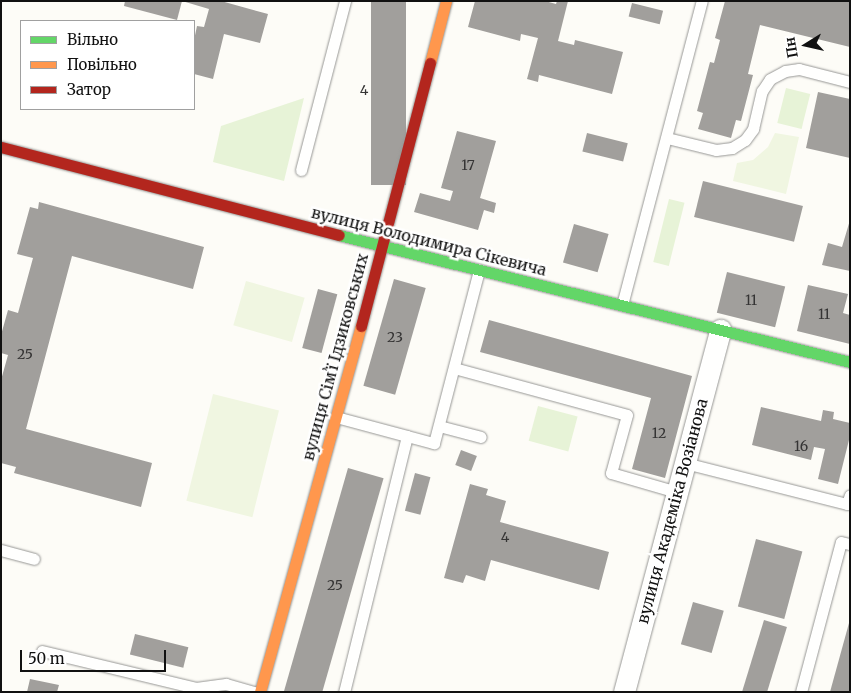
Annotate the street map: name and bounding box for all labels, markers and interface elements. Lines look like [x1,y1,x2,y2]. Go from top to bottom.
legend [20,20,195,110]
north arrow [781,20,831,70]
text: Вільно [67,30,118,49]
text: Пн [781,36,802,60]
text: Повільно [67,55,137,74]
text: Затор [67,80,111,99]
house number: 4 [360,82,368,98]
house number: 17 [461,157,475,173]
street label: вулиця Володимира Сікевича [309,202,549,280]
street label: вулиця Сімʼї Ідзиковських [298,251,372,463]
house number: 11 [745,292,757,308]
house number: 11 [818,306,830,322]
house number: 23 [387,329,403,345]
house number: 25 [17,346,33,362]
street label: вулиця Академіка Возіанова [633,396,711,626]
house number: 12 [652,425,666,441]
house number: 16 [794,438,808,454]
house number: 4 [501,529,509,545]
house number: 25 [327,577,343,593]
scale bar [22,640,169,672]
text: 50 m [28,649,65,668]

